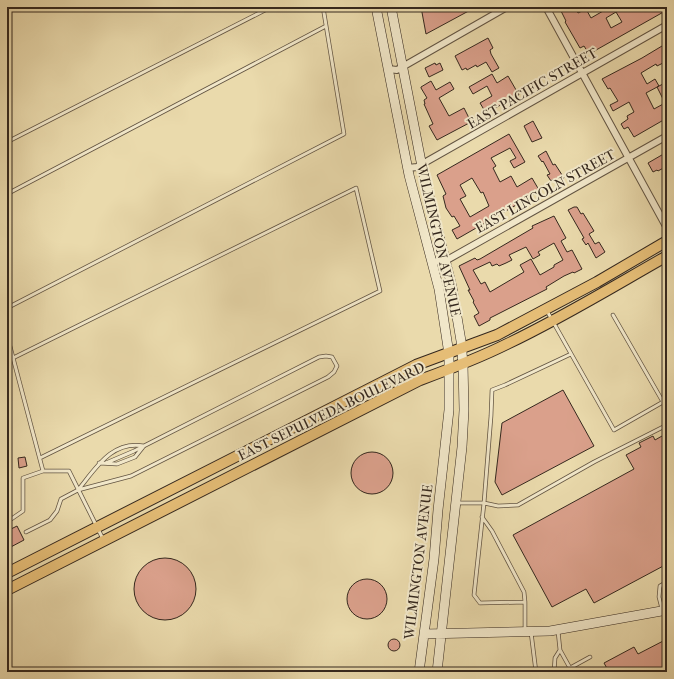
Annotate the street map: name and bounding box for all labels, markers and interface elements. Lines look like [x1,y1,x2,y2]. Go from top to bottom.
street label: EAST PACIFIC STREET [464,44,601,133]
street label: EAST LINCOLN STREET [472,146,619,237]
street label: WILMINGTON AVENUE [412,161,464,319]
street label: EAST SEPULVEDA BOULEVARD [235,359,428,464]
street label: WILMINGTON AVENUE [400,483,437,642]

